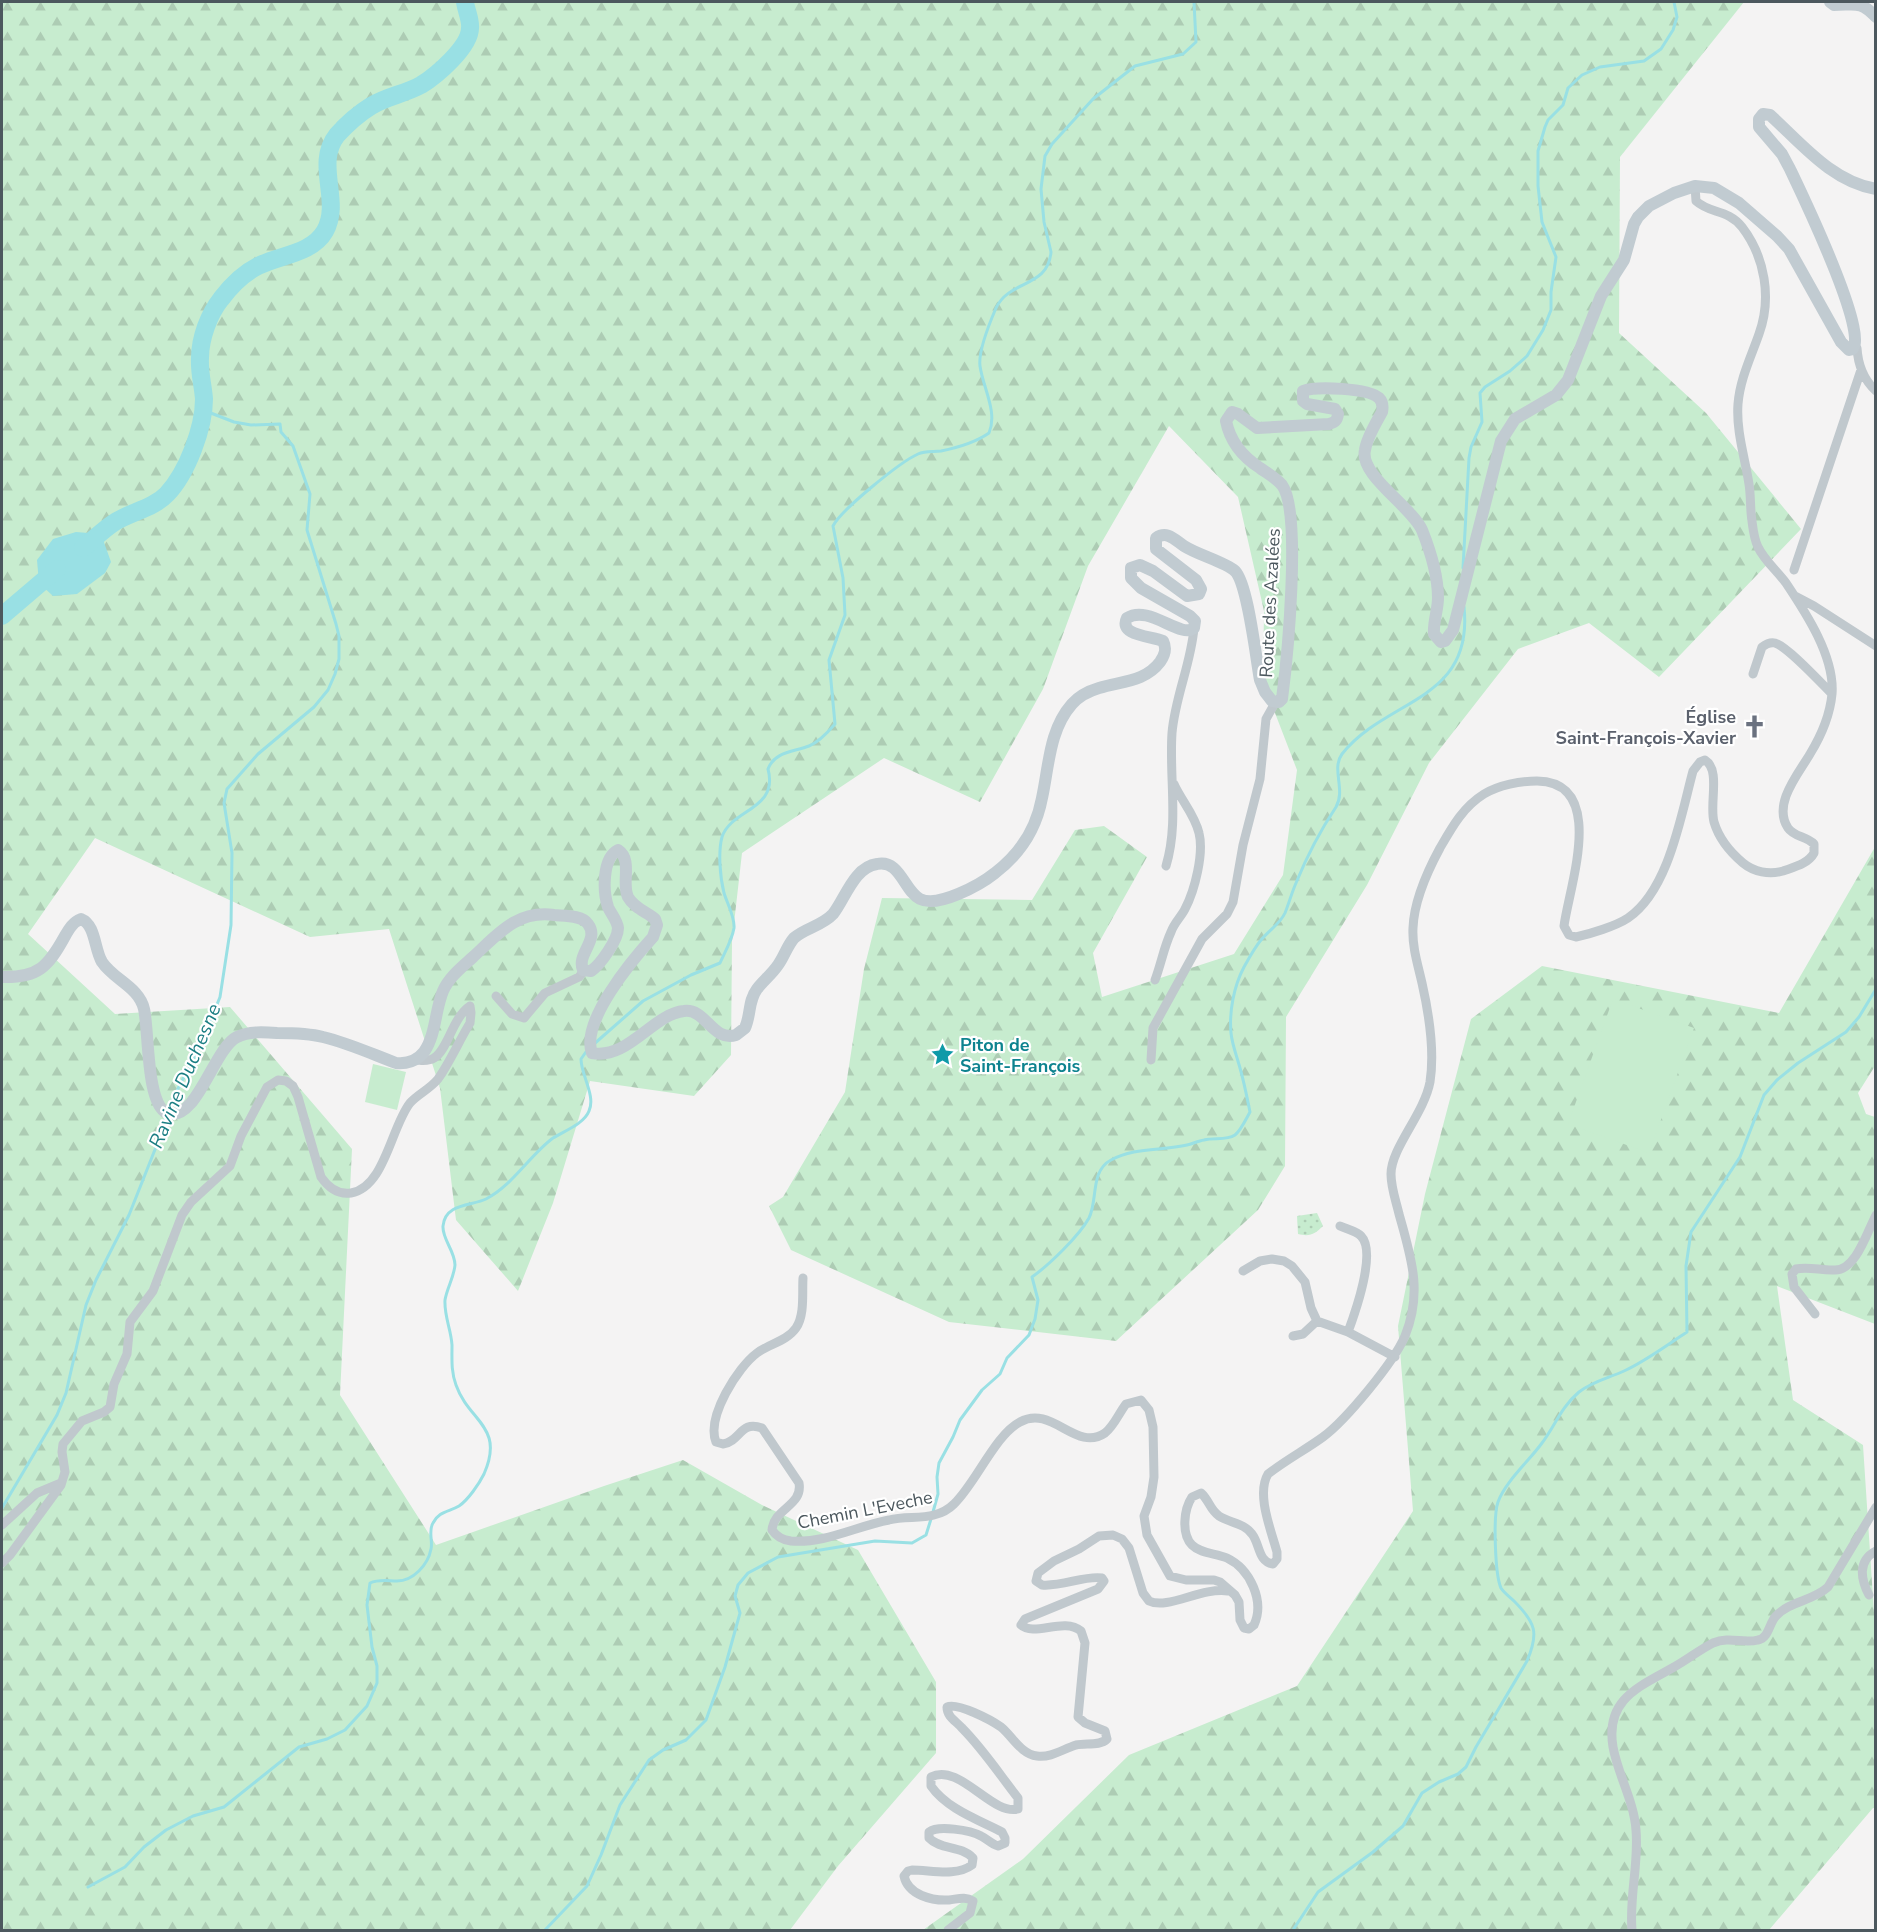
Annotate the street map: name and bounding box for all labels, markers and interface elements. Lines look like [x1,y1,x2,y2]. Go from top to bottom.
street label: Route des Azalées [1254,528,1286,678]
place label: Église Saint-François-Xavier [1556,705,1736,750]
church icon: Église Saint-François-Xavier [1741,714,1767,740]
water label: Ravine Duchesne [142,999,228,1153]
place label: Piton de Saint-François [960,1033,1081,1078]
place icon: Piton de Saint-François [929,1042,955,1068]
street label: Chemin L'Eveche [795,1485,935,1535]

